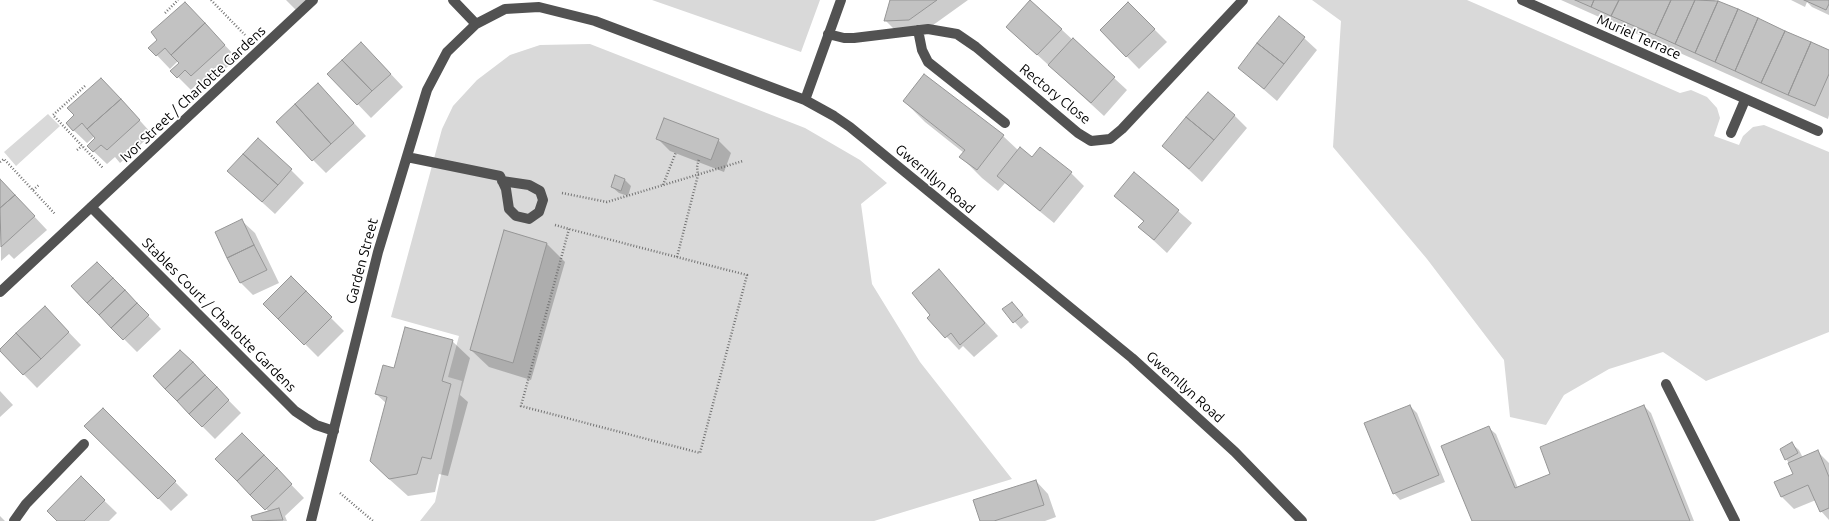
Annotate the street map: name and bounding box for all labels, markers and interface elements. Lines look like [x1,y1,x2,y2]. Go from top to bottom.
street label: Muriel Terrace [1594,11,1684,63]
street label: Ivor Street / Charlotte Gardens [117,22,269,166]
street label: Rectory Close [1016,60,1094,128]
street label: Gwernllyn Road [892,141,978,217]
street label: Garden Street [343,216,381,306]
street label: Stables Court / Charlotte Gardens [139,235,299,395]
street label: Gwernllyn Road [1143,348,1227,426]

